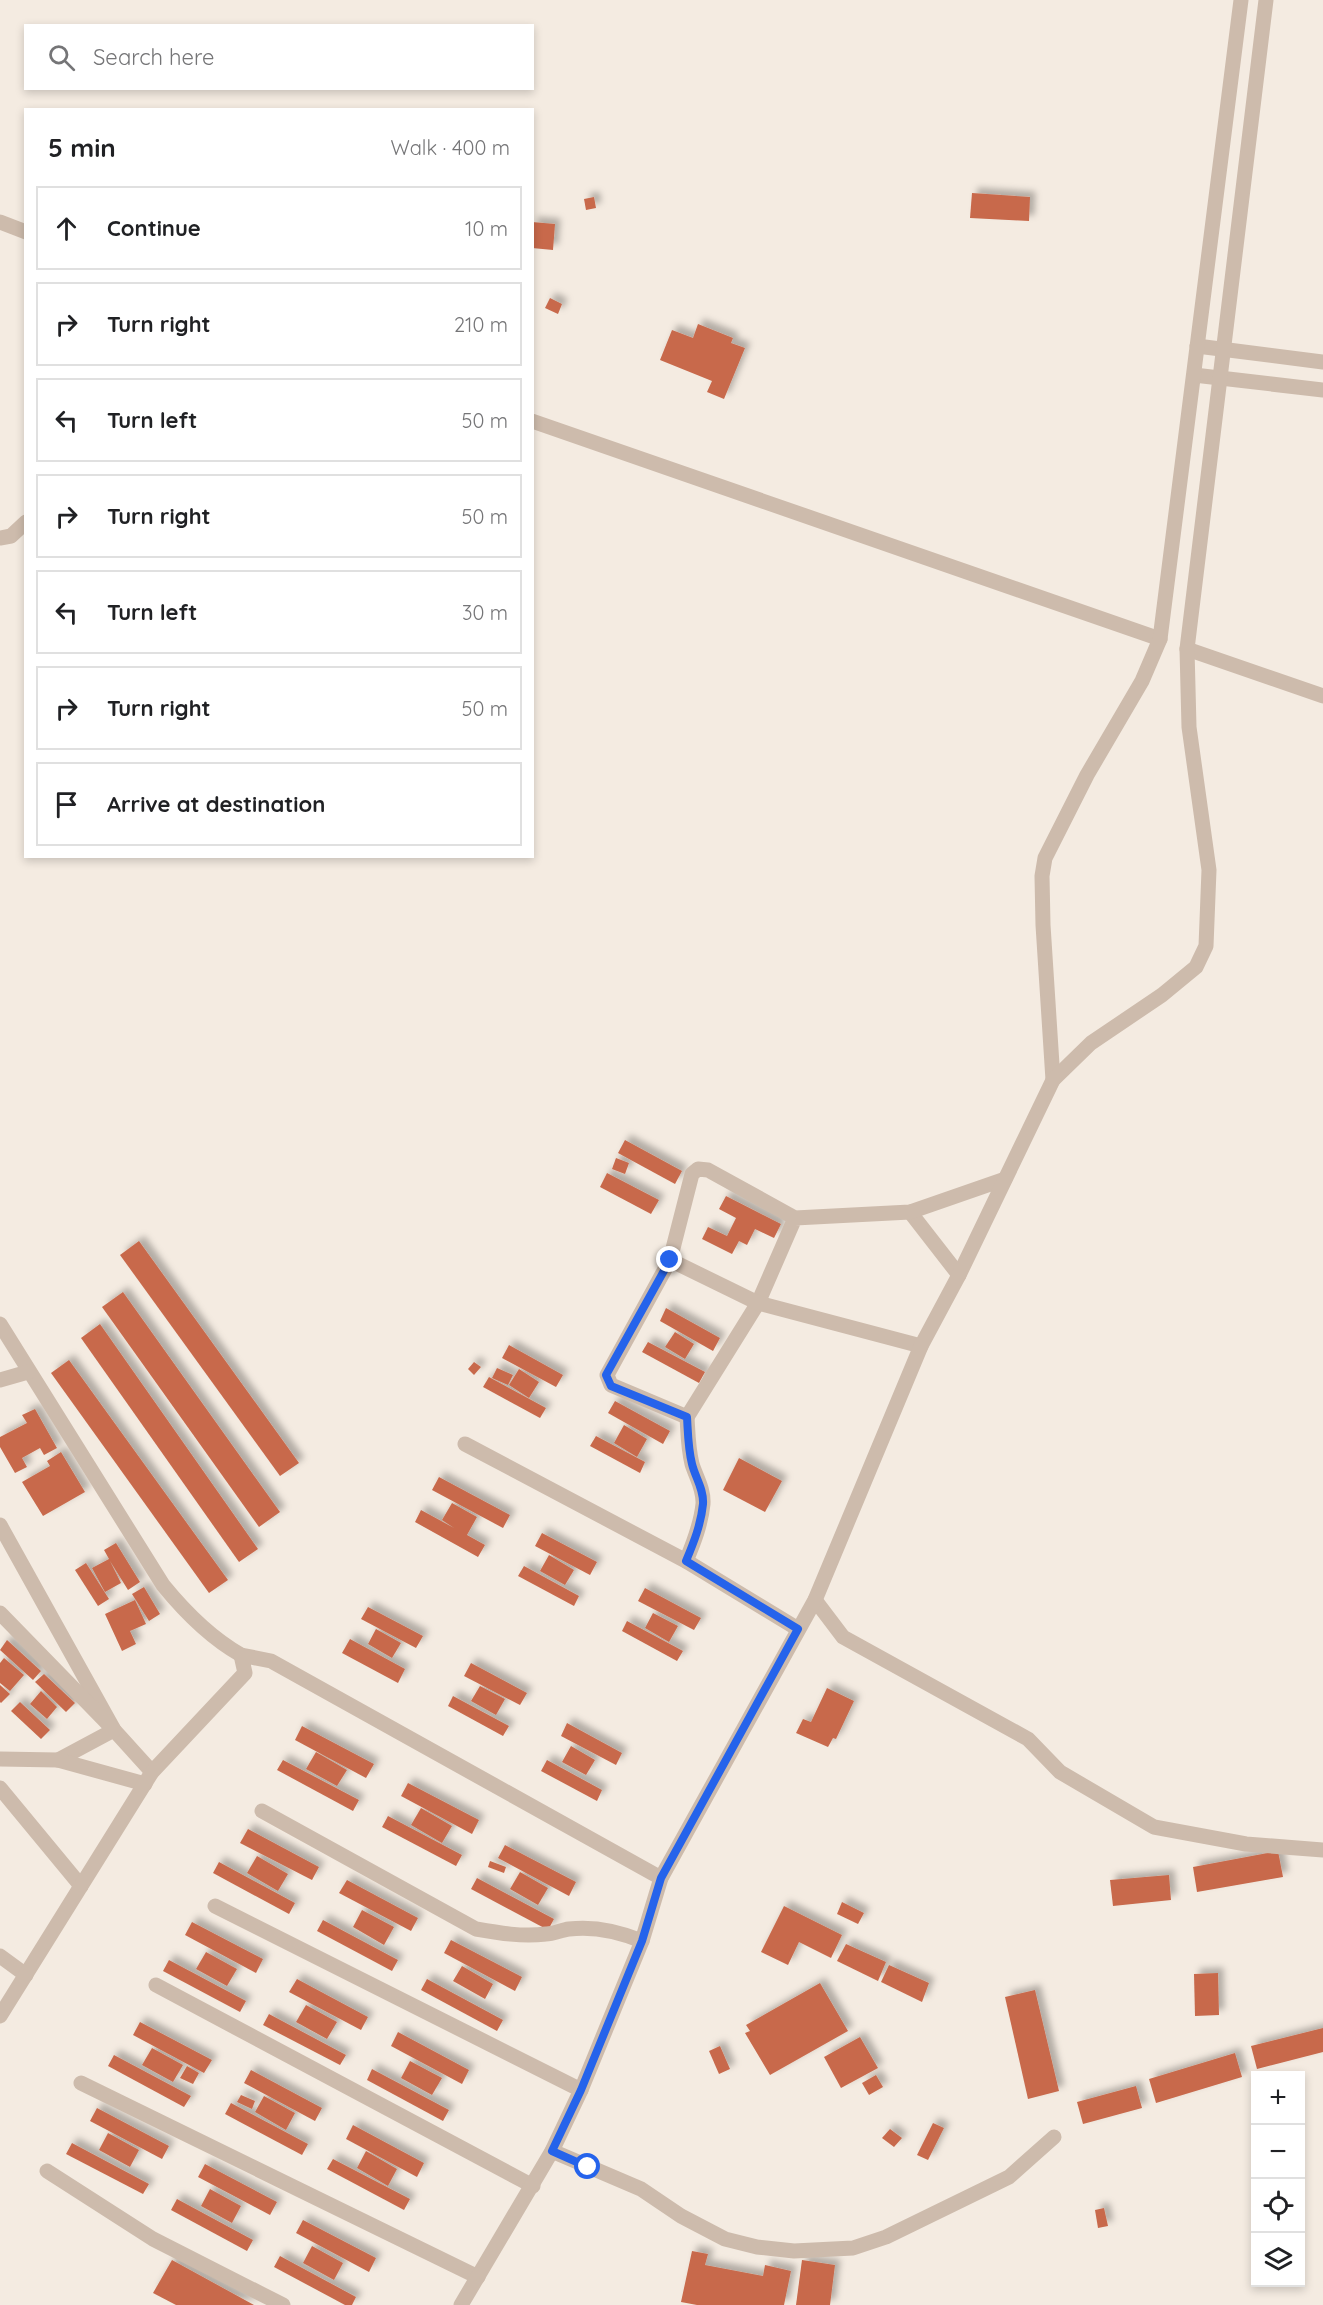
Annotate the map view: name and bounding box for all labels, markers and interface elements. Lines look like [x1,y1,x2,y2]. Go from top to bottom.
search box [24,24,534,90]
icon: search [45,41,78,74]
text: Search here [93,43,214,71]
text: 5 min [48,131,116,164]
text: Walk · 400 m [391,135,510,160]
icon: ahead [50,212,83,245]
text: Continue [107,214,201,242]
text: 10 m [465,216,508,241]
icon: right [50,308,83,341]
text: Turn right [107,310,211,338]
text: 210 m [454,312,508,337]
icon: left [50,404,83,437]
text: Turn left [107,406,197,434]
text: 50 m [462,408,508,433]
icon: right [50,500,83,533]
text: Turn right [107,502,211,530]
text: 50 m [462,504,508,529]
icon: left [50,596,83,629]
text: Turn left [107,598,197,626]
text: 30 m [462,600,508,625]
icon: right [50,692,83,725]
text: Turn right [107,694,211,722]
text: 50 m [462,696,508,721]
icon: arrive [50,788,83,821]
text: Arrive at destination [107,790,325,818]
route end [656,1246,682,1272]
map controls [1251,2071,1305,2287]
button: + [1251,2071,1305,2125]
button: − [1251,2125,1305,2179]
route start [574,2153,600,2179]
button: locate [1251,2179,1305,2233]
button: layers [1251,2233,1305,2287]

